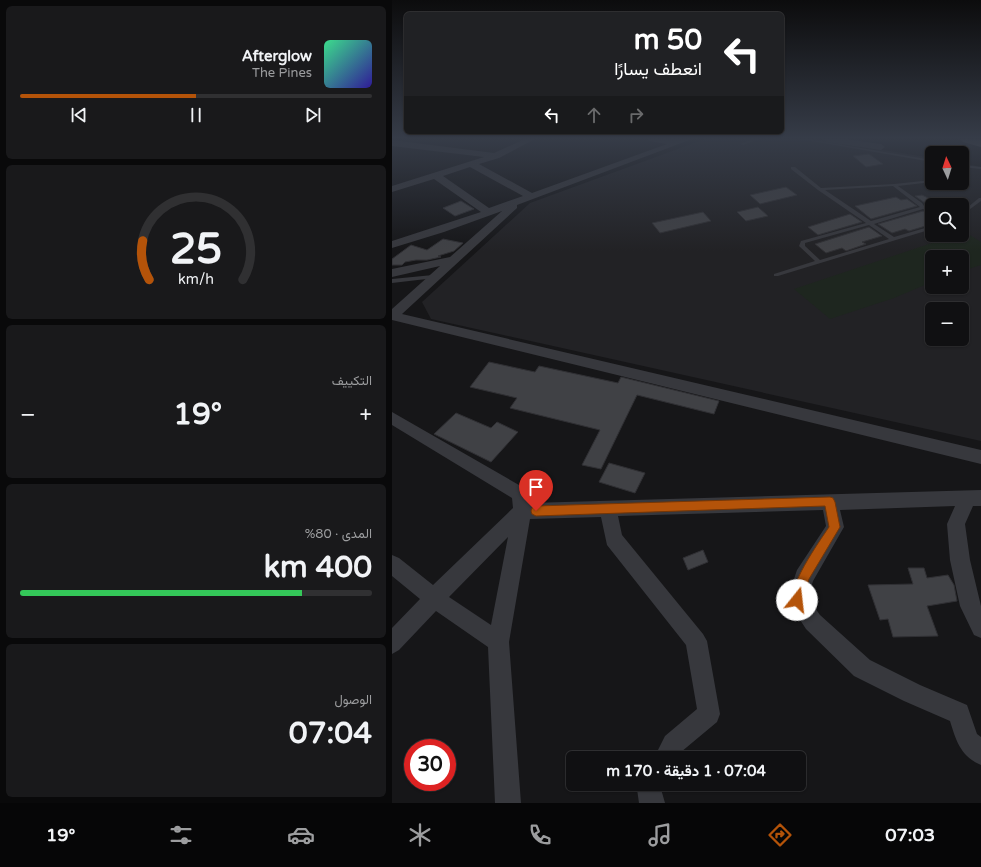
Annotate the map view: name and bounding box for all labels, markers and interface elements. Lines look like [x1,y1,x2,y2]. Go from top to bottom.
text: 50 m [634,23,702,57]
icon: left [716,28,768,80]
text: Afterglow [242,47,312,65]
text: انعطف يسارًا [614,58,702,80]
text: The Pines [252,65,312,81]
icon: previous [68,104,90,126]
icon: pause [185,104,207,126]
icon: next [302,104,324,126]
icon: left [541,104,563,126]
icon: ahead [583,104,605,126]
icon: right [625,104,647,126]
north arrow [925,146,969,190]
map controls [925,146,969,346]
button: search [925,198,969,242]
text: 25 [170,225,222,275]
button: + [925,250,969,294]
text: km/h [178,271,214,288]
button: − [925,302,969,346]
text: التكييف [332,373,372,389]
text: 19° [173,396,222,433]
text: − [20,402,36,428]
text: + [360,402,372,428]
pin [519,470,553,511]
icon: arrive [525,476,547,498]
text: المدى · 80% [305,526,372,542]
text: 400 km [264,549,372,586]
position arrow [776,579,818,621]
text: الوصول [334,692,372,708]
text: 07:04 [289,715,372,752]
speed limit sign: 30 [404,739,456,791]
text: 07:04 · 1 دقيقة · 170 m [606,762,766,780]
icon: filters [167,821,195,849]
icon: car [287,821,315,849]
icon: climate [406,821,434,849]
icon: phone [526,821,554,849]
icon: music [646,821,674,849]
icon: directions [766,821,794,849]
text: 19° [46,824,75,846]
text: 07:03 [885,824,935,846]

